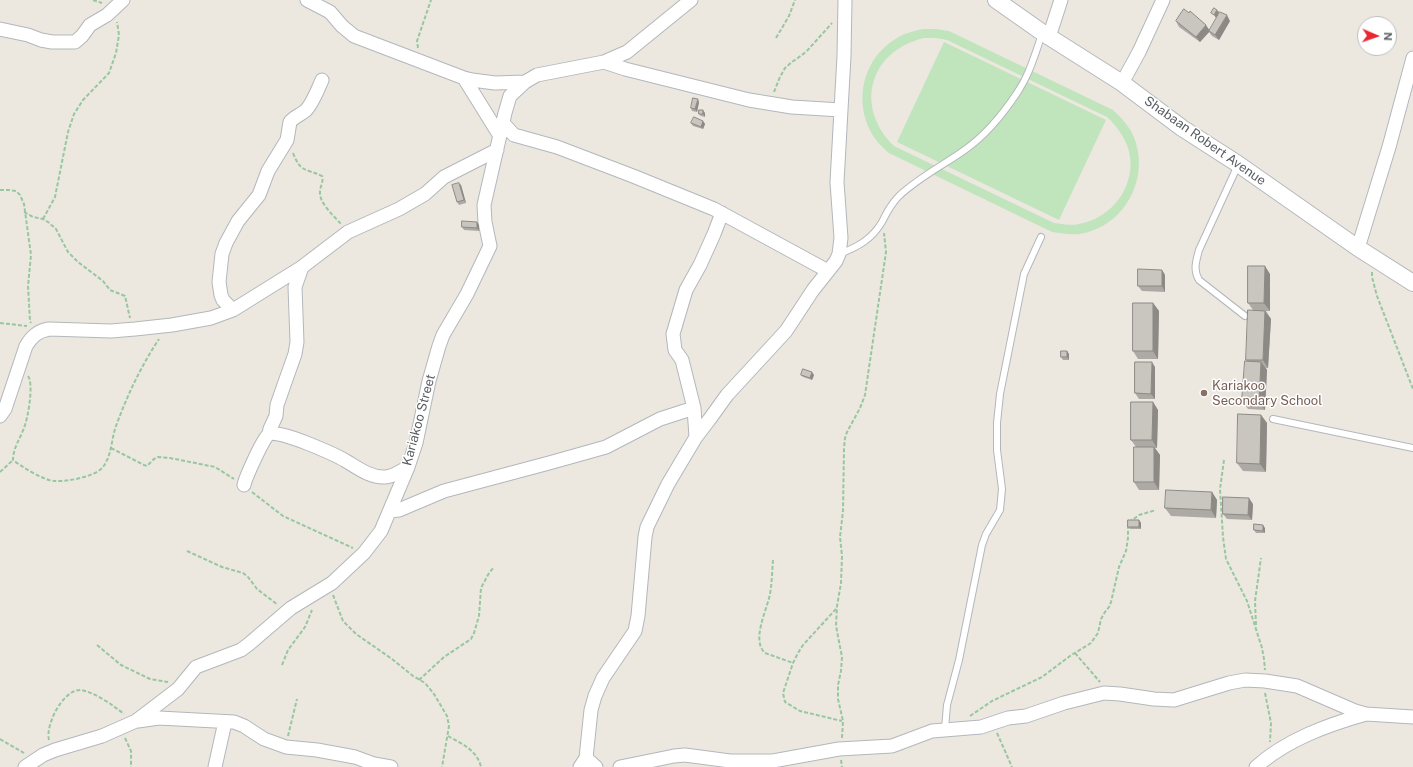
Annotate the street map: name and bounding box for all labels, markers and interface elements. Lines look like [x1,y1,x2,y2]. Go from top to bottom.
north arrow [1357,16,1397,56]
text: N [1382,32,1394,41]
street label: Shabaan Robert Avenue [1141,93,1269,189]
street label: Kariakoo Street [399,372,439,468]
place label: Kariakoo Secondary School [1212,378,1322,409]
marker: Kariakoo Secondary School [1199,388,1209,398]

